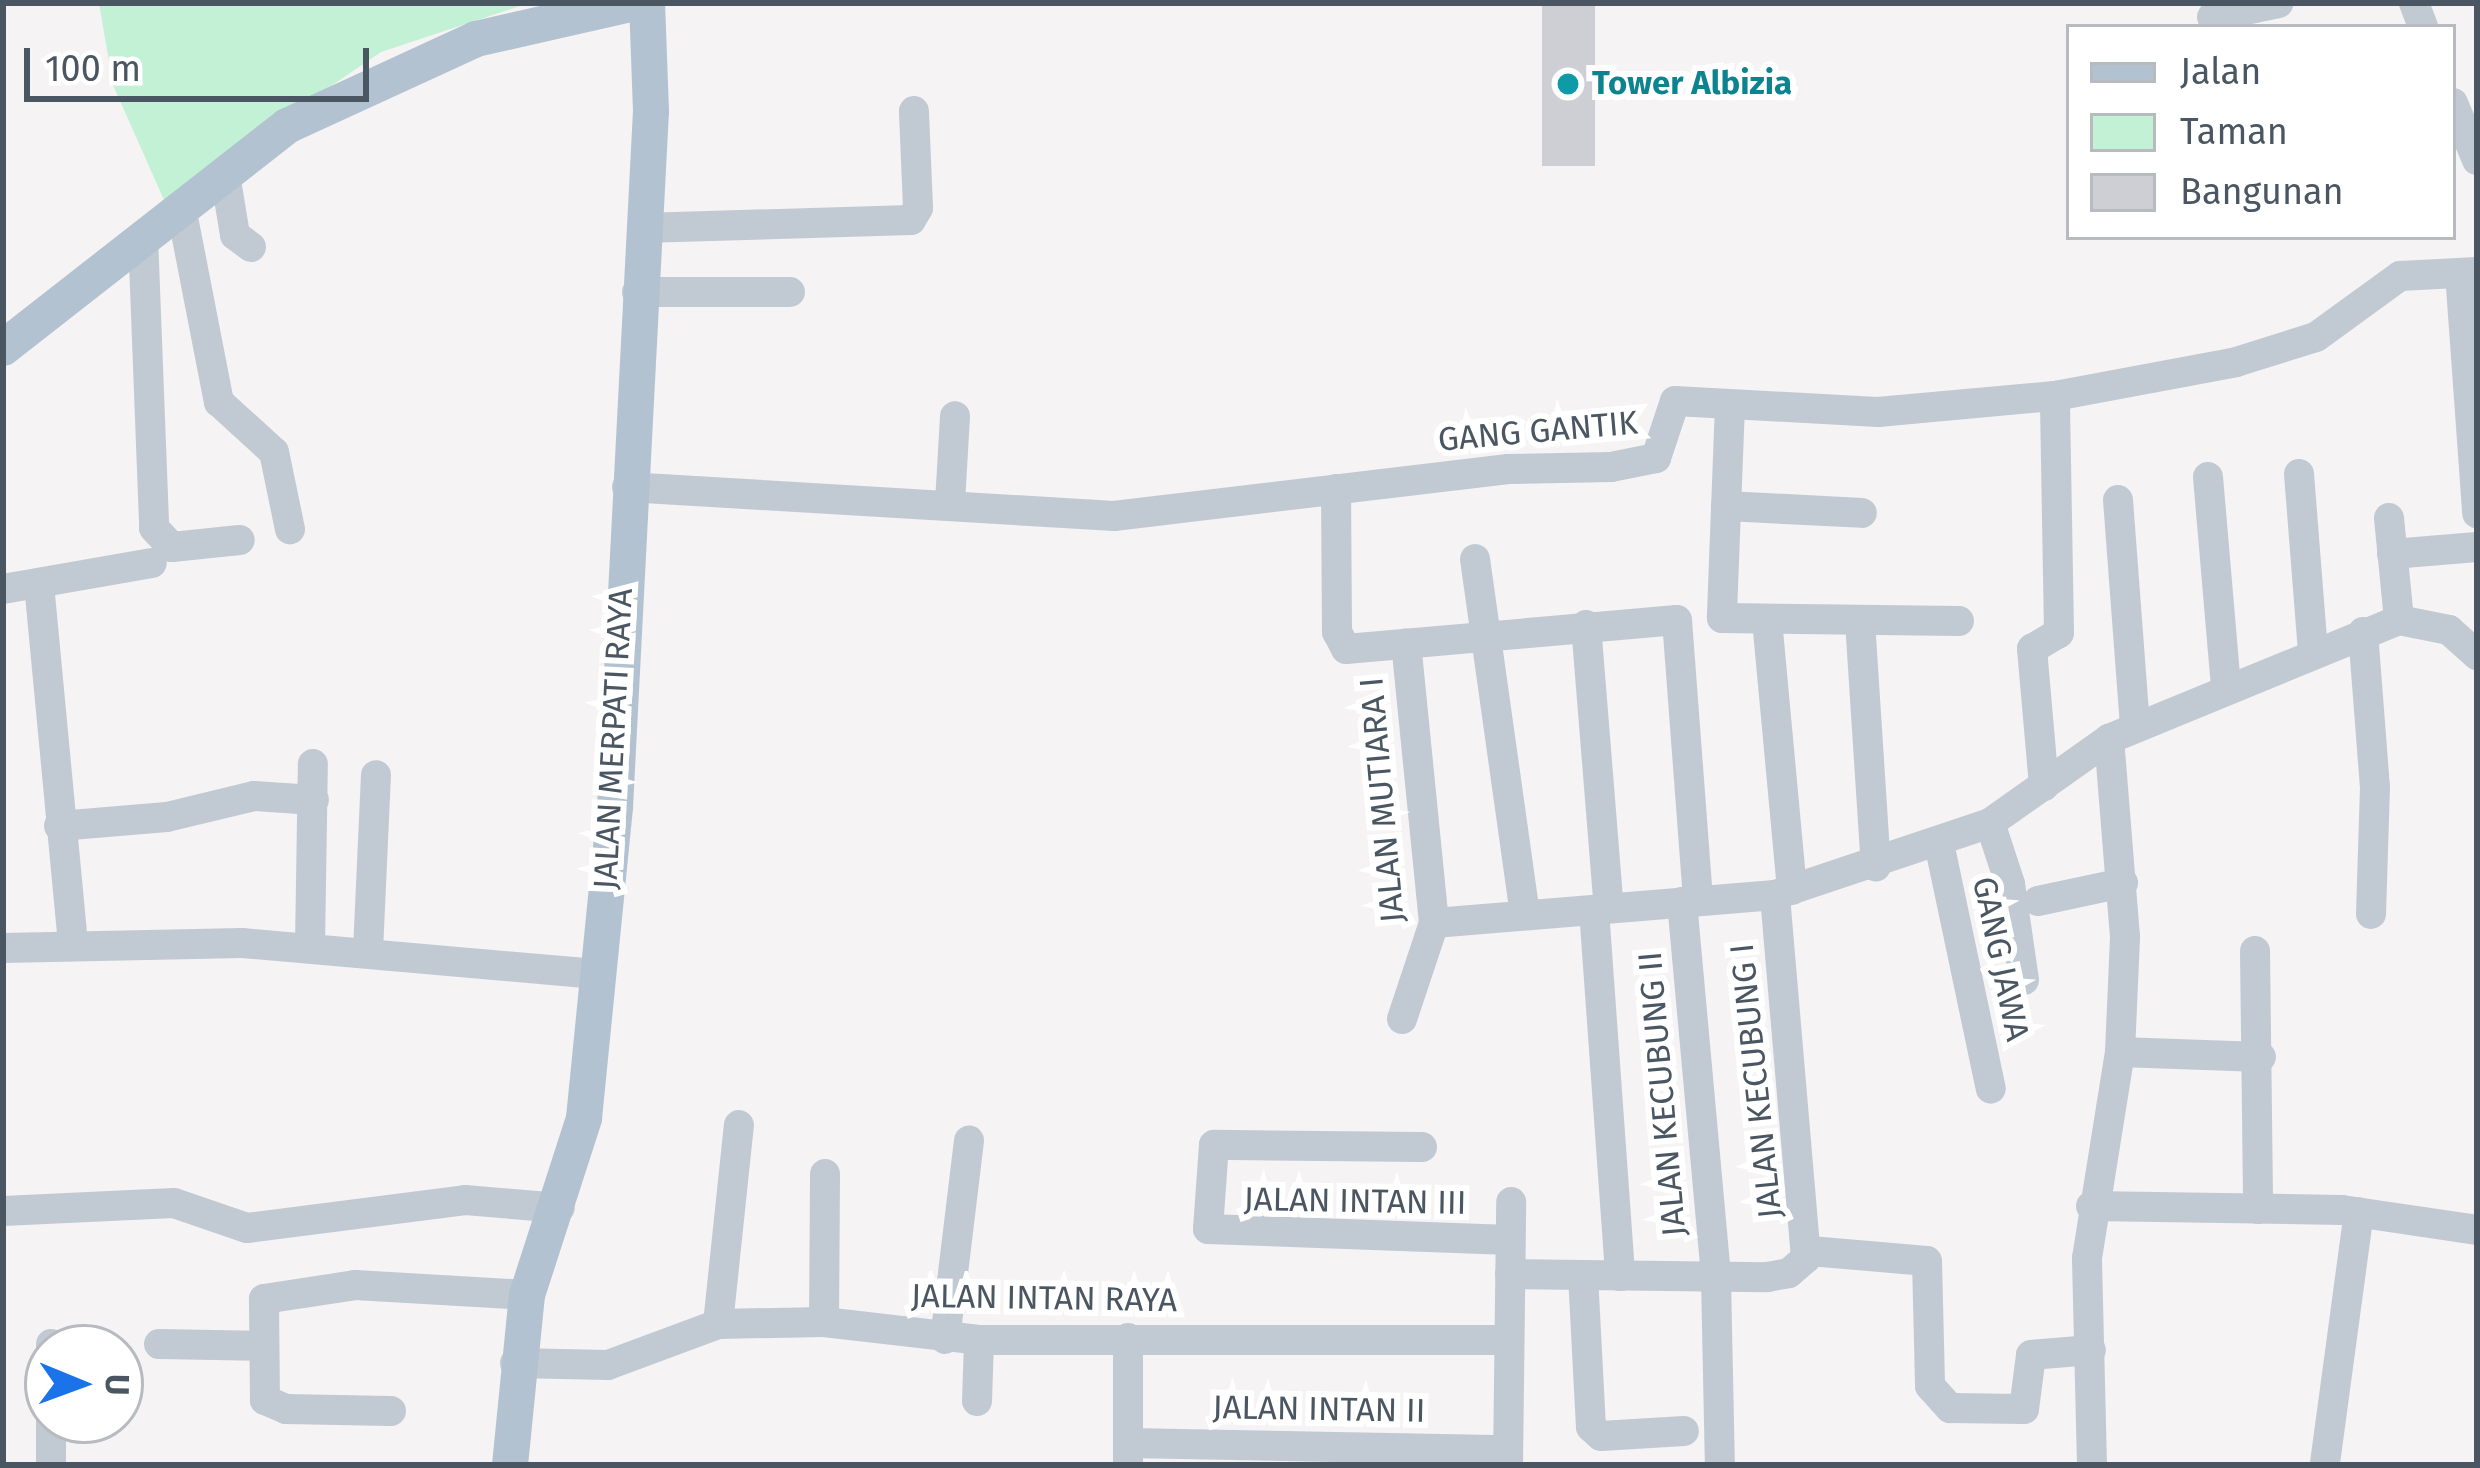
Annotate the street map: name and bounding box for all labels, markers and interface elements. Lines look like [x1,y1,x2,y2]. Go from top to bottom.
scale bar [30,24,375,98]
legend [2066,24,2456,240]
text: 100 m [45,47,141,91]
text: Jalan [2180,50,2261,94]
place label: Tower Albizia [1592,64,1792,104]
marker: Tower Albizia [1555,71,1581,97]
text: Taman [2180,110,2288,154]
text: Bangunan [2180,170,2344,214]
street label: GANG GANTIK [1436,404,1640,460]
street label: JALAN MERPATI RAYA [586,587,642,891]
street label: JALAN MUTIARA I [1353,676,1413,924]
street label: GANG JAWA [1963,873,2037,1045]
street label: JALAN KECUBUNG I [1723,942,1791,1220]
street label: JALAN KECUBUNG II [1631,950,1695,1238]
street label: JALAN INTAN III [1243,1180,1467,1224]
street label: JALAN INTAN RAYA [911,1277,1177,1321]
north arrow [24,1324,144,1444]
text: U [97,1373,137,1396]
street label: JALAN INTAN II [1212,1388,1426,1432]

